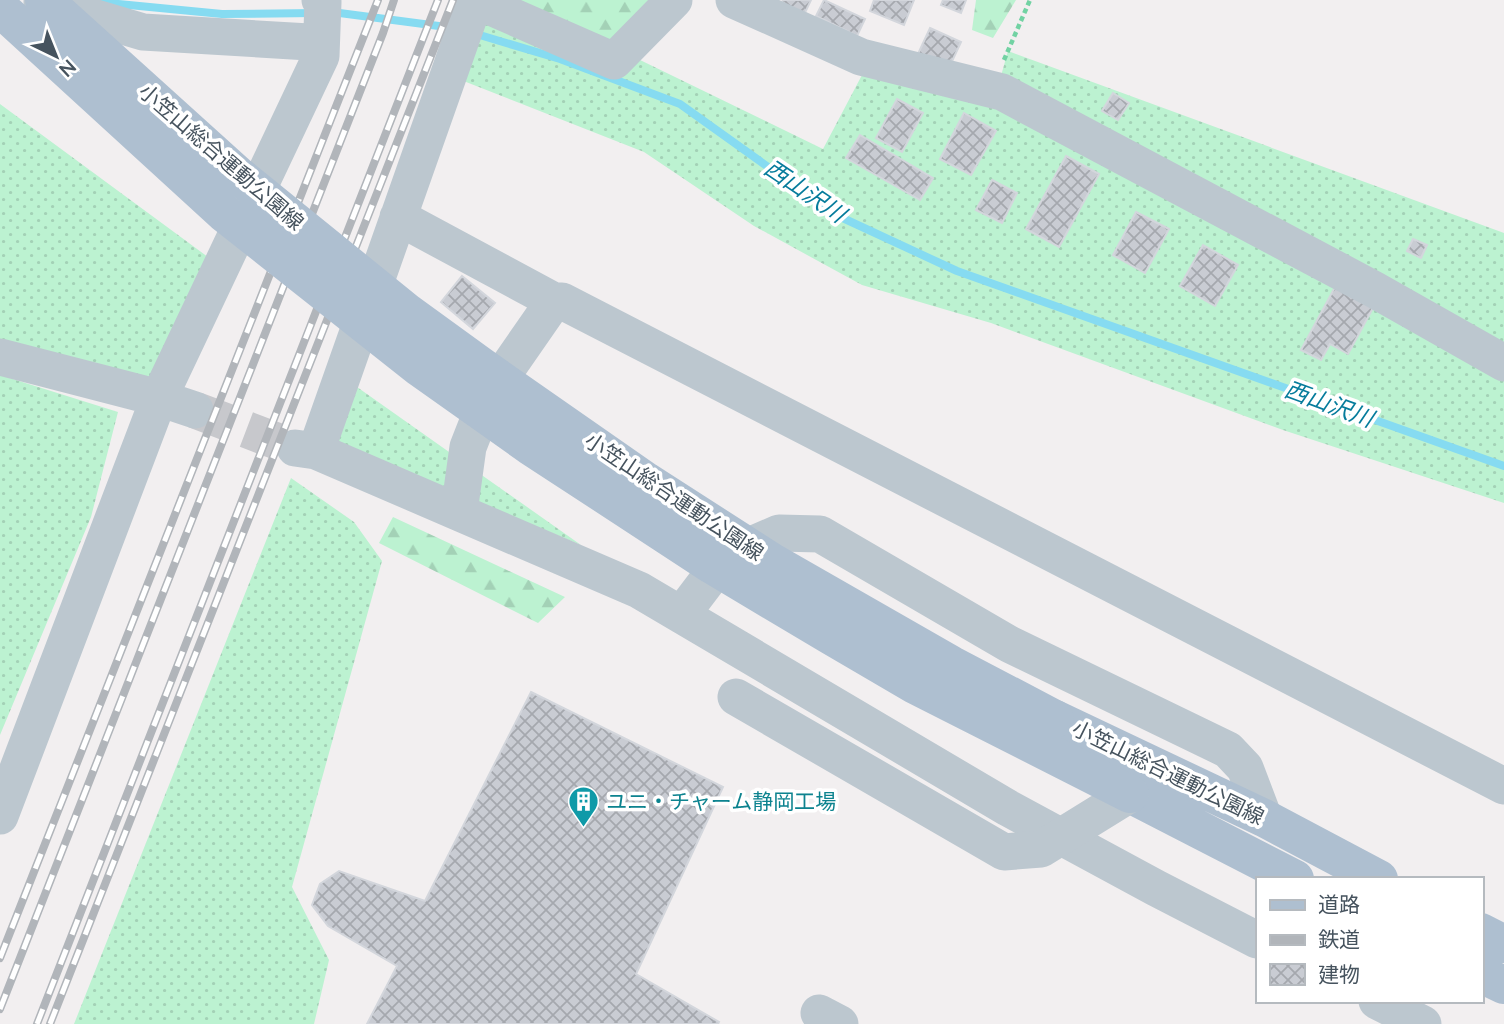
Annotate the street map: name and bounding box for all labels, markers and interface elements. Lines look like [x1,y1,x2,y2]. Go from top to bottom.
north arrow [21,21,91,91]
text: N [55,55,81,82]
street label: 小笠山総合運動公園線 [135,78,309,234]
water label: 西山沢川 [760,153,854,229]
water label: 西山沢川 [1281,374,1380,433]
street label: 小笠山総合運動公園線 [581,427,769,565]
street label: 小笠山総合運動公園線 [1069,714,1269,829]
building icon: ユニ・チャーム静岡工場 [566,785,600,829]
place label: ユニ・チャーム静岡工場 [606,788,836,813]
legend [1256,877,1483,1003]
text: 道路 [1318,891,1360,916]
text: 鉄道 [1318,926,1360,951]
text: 建物 [1318,961,1360,986]

